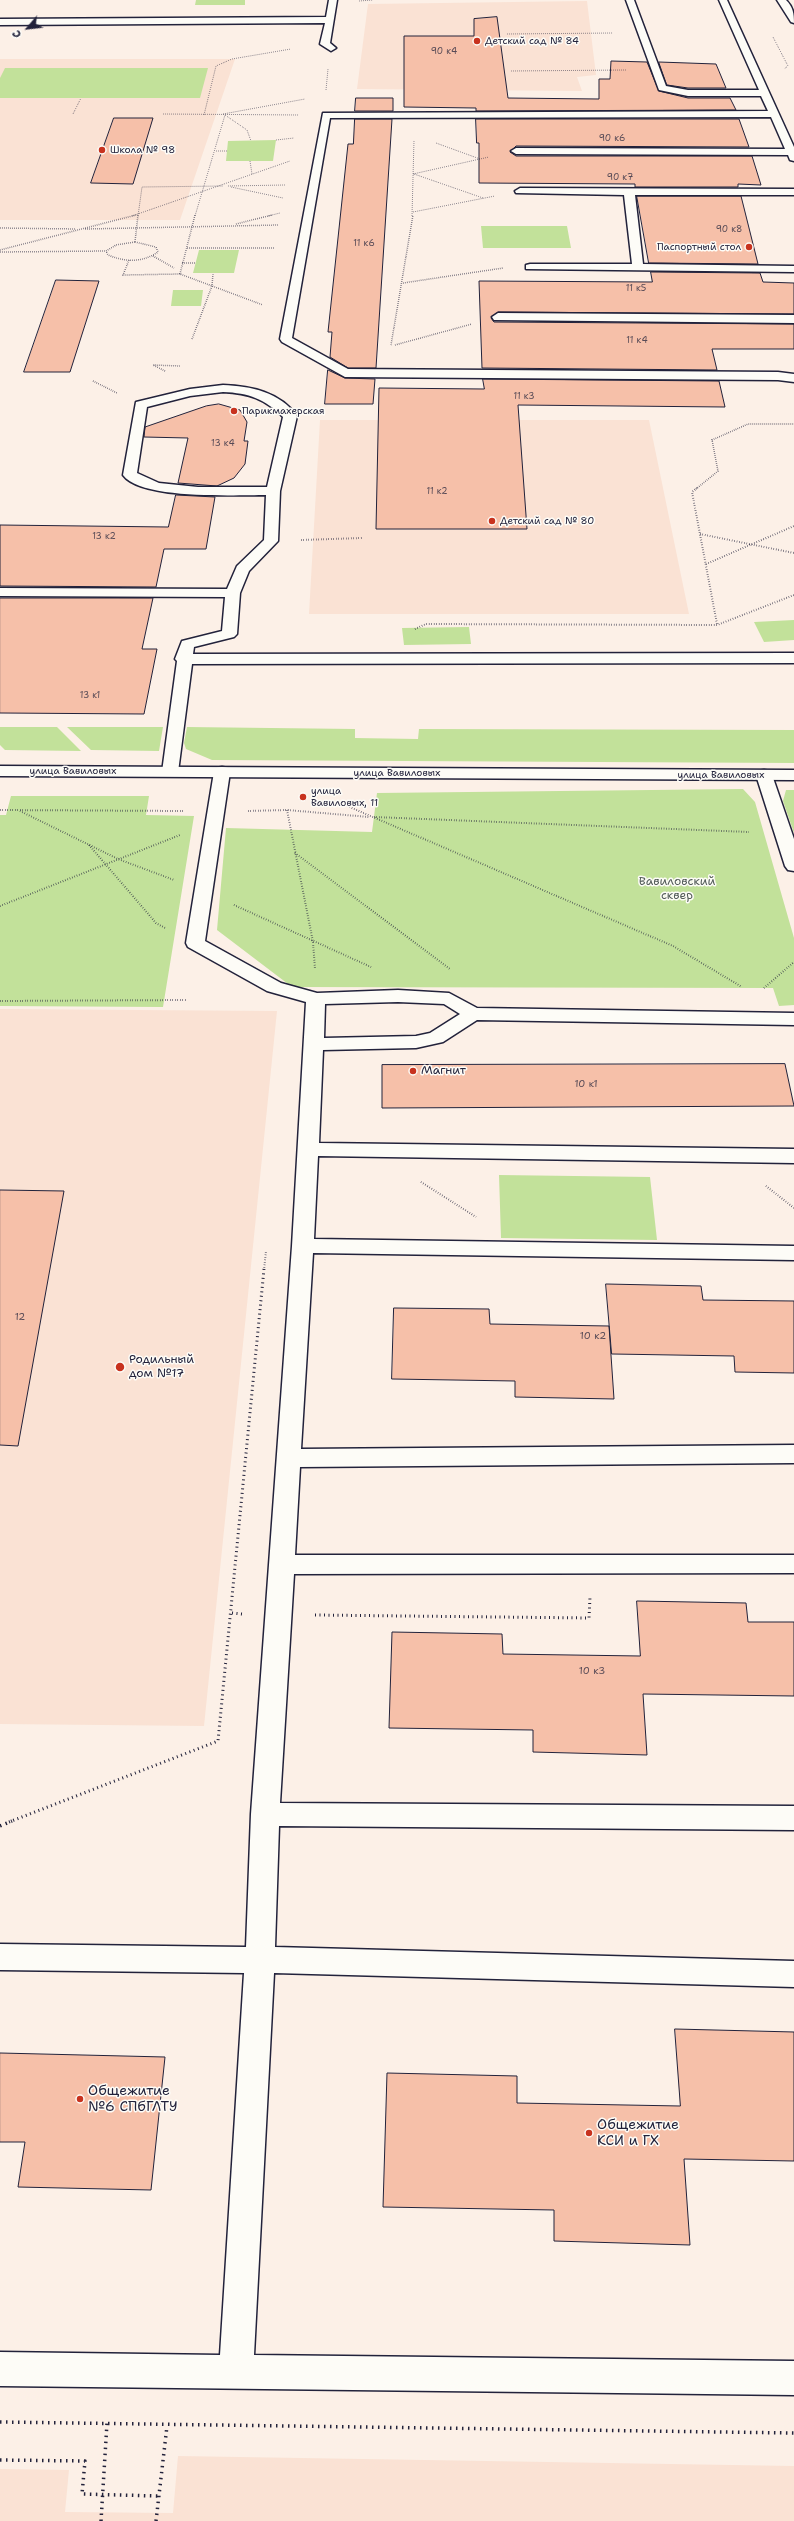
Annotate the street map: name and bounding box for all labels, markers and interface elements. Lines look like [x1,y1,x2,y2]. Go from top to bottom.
north arrow [8,8,48,48]
text: С [9,27,25,40]
place label: Детский сад № 84 [485,35,579,47]
marker: Детский сад № 84 [472,36,482,46]
house number: 90 к4 [431,47,457,57]
house number: 90 к6 [599,134,625,144]
place label: Школа № 98 [110,144,175,156]
marker: Школа № 98 [97,145,107,155]
house number: 90 к7 [607,173,633,183]
house number: 90 к8 [716,225,742,235]
house number: 11 к6 [353,239,375,249]
place label: Паспортный стол [657,241,741,253]
marker: Паспортный стол [744,242,754,252]
house number: 11 к5 [626,284,646,294]
house number: 11 к4 [626,336,648,346]
house number: 11 к3 [513,392,535,402]
place label: Парикмахерская [242,405,324,417]
marker: Парикмахерская [229,406,239,416]
house number: 13 к4 [211,439,235,449]
house number: 11 к2 [426,487,448,497]
place label: Детский сад № 80 [500,515,594,527]
marker: Детский сад № 80 [487,516,497,526]
house number: 13 к2 [92,532,116,542]
house number: 13 к1 [80,691,100,701]
street label: улица Вавиловых [29,765,117,777]
street label: улица Вавиловых [353,767,441,779]
street label: улица Вавиловых [677,769,765,781]
place label: улица Вавиловых, 11 [311,785,378,808]
marker: улица Вавиловых, 11 [298,792,308,802]
park label: Вавиловский сквер [639,875,715,903]
place label: Магнит [421,1064,466,1078]
marker: Магнит [408,1066,418,1076]
house number: 10 к1 [574,1078,598,1090]
house number: 12 [15,1311,25,1323]
house number: 10 к2 [580,1330,606,1342]
place label: Родильный дом №17 [129,1353,194,1381]
marker: Родильный дом №17 [114,1361,126,1373]
house number: 10 к3 [579,1665,605,1677]
place label: Общежитие №6 СПбГЛТУ [88,2083,177,2116]
marker: Общежитие №6 СПбГЛТУ [75,2094,85,2104]
place label: Общежитие КСИ и ГХ [597,2117,679,2150]
marker: Общежитие КСИ и ГХ [584,2128,594,2138]

